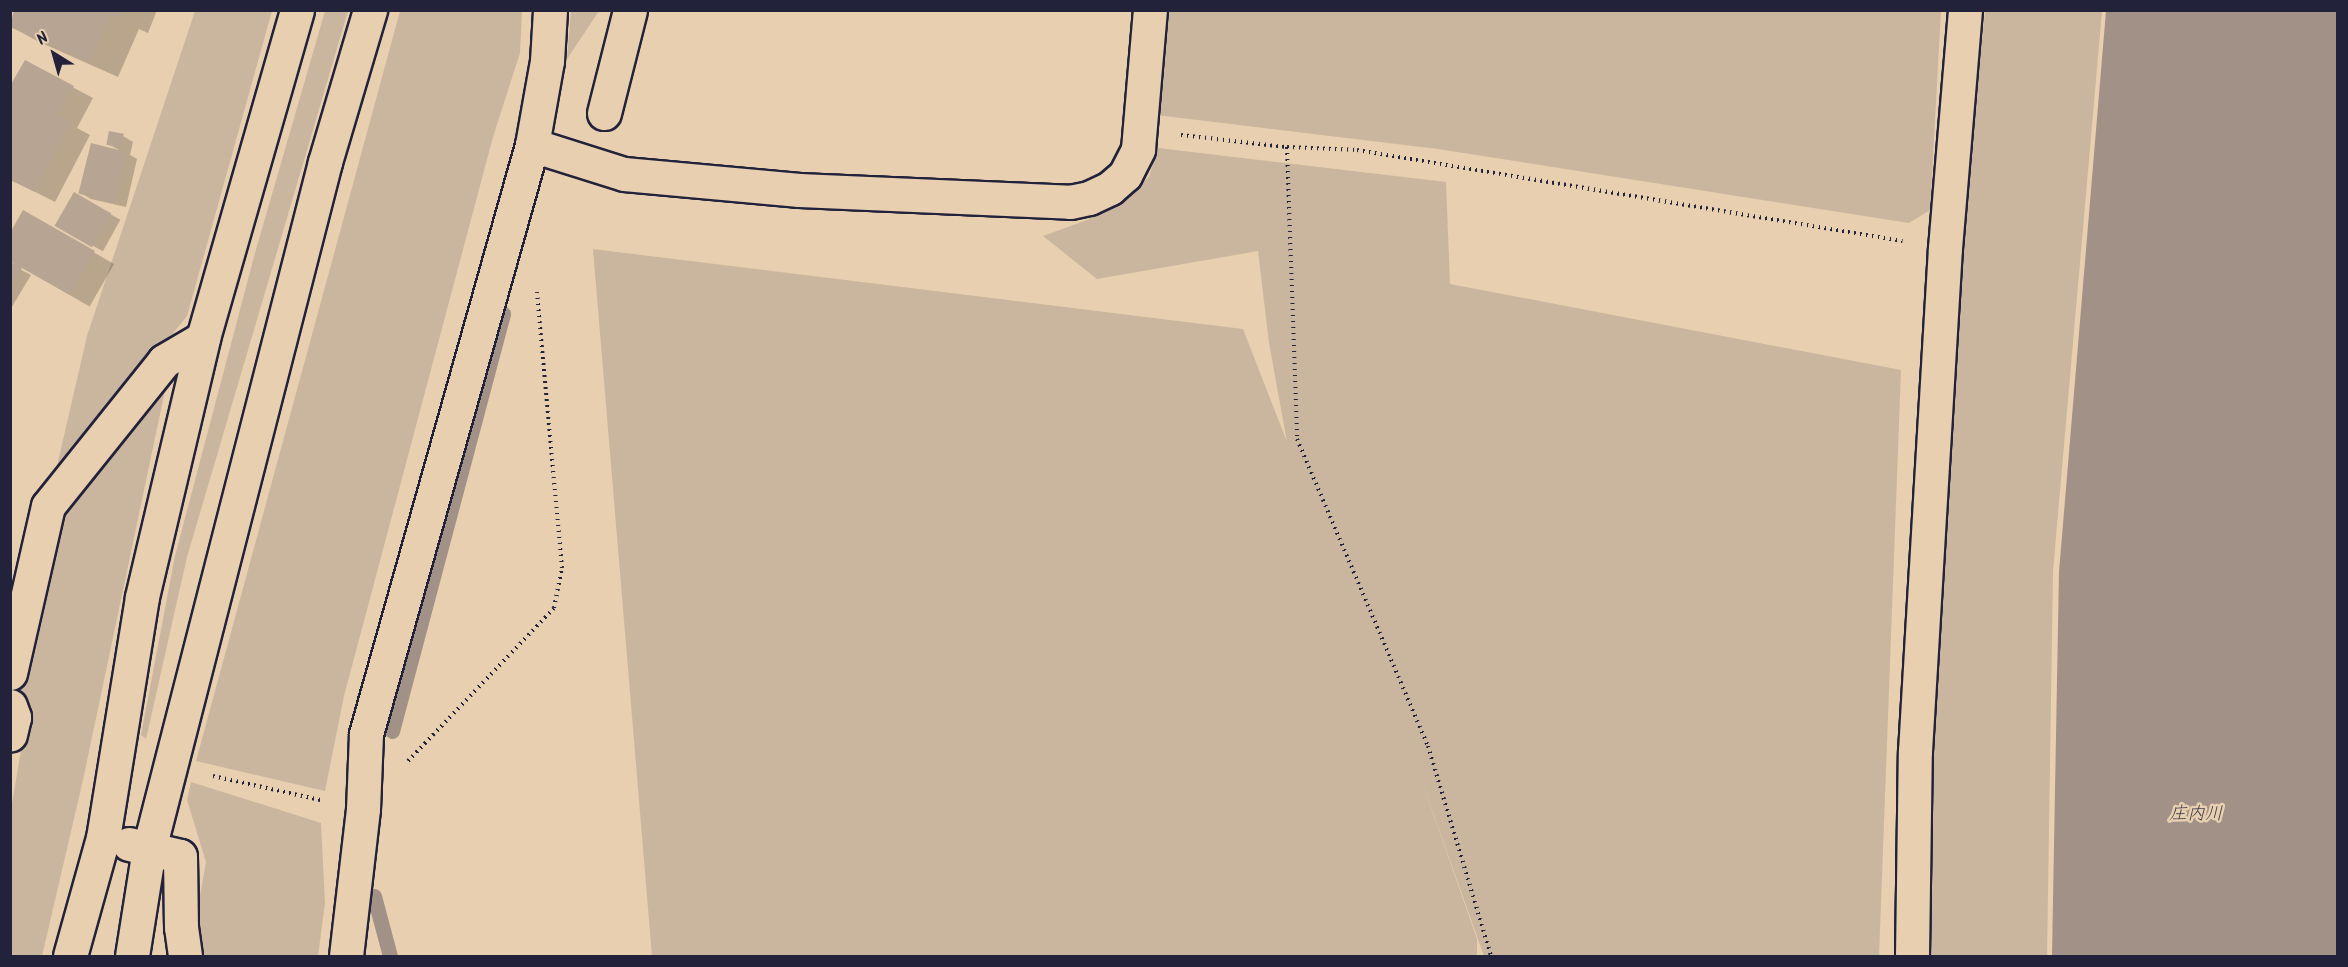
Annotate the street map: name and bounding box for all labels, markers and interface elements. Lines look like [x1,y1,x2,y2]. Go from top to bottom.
north arrow [24,24,84,84]
text: N [31,26,54,52]
water label: 庄内川 [2169,804,2223,826]

